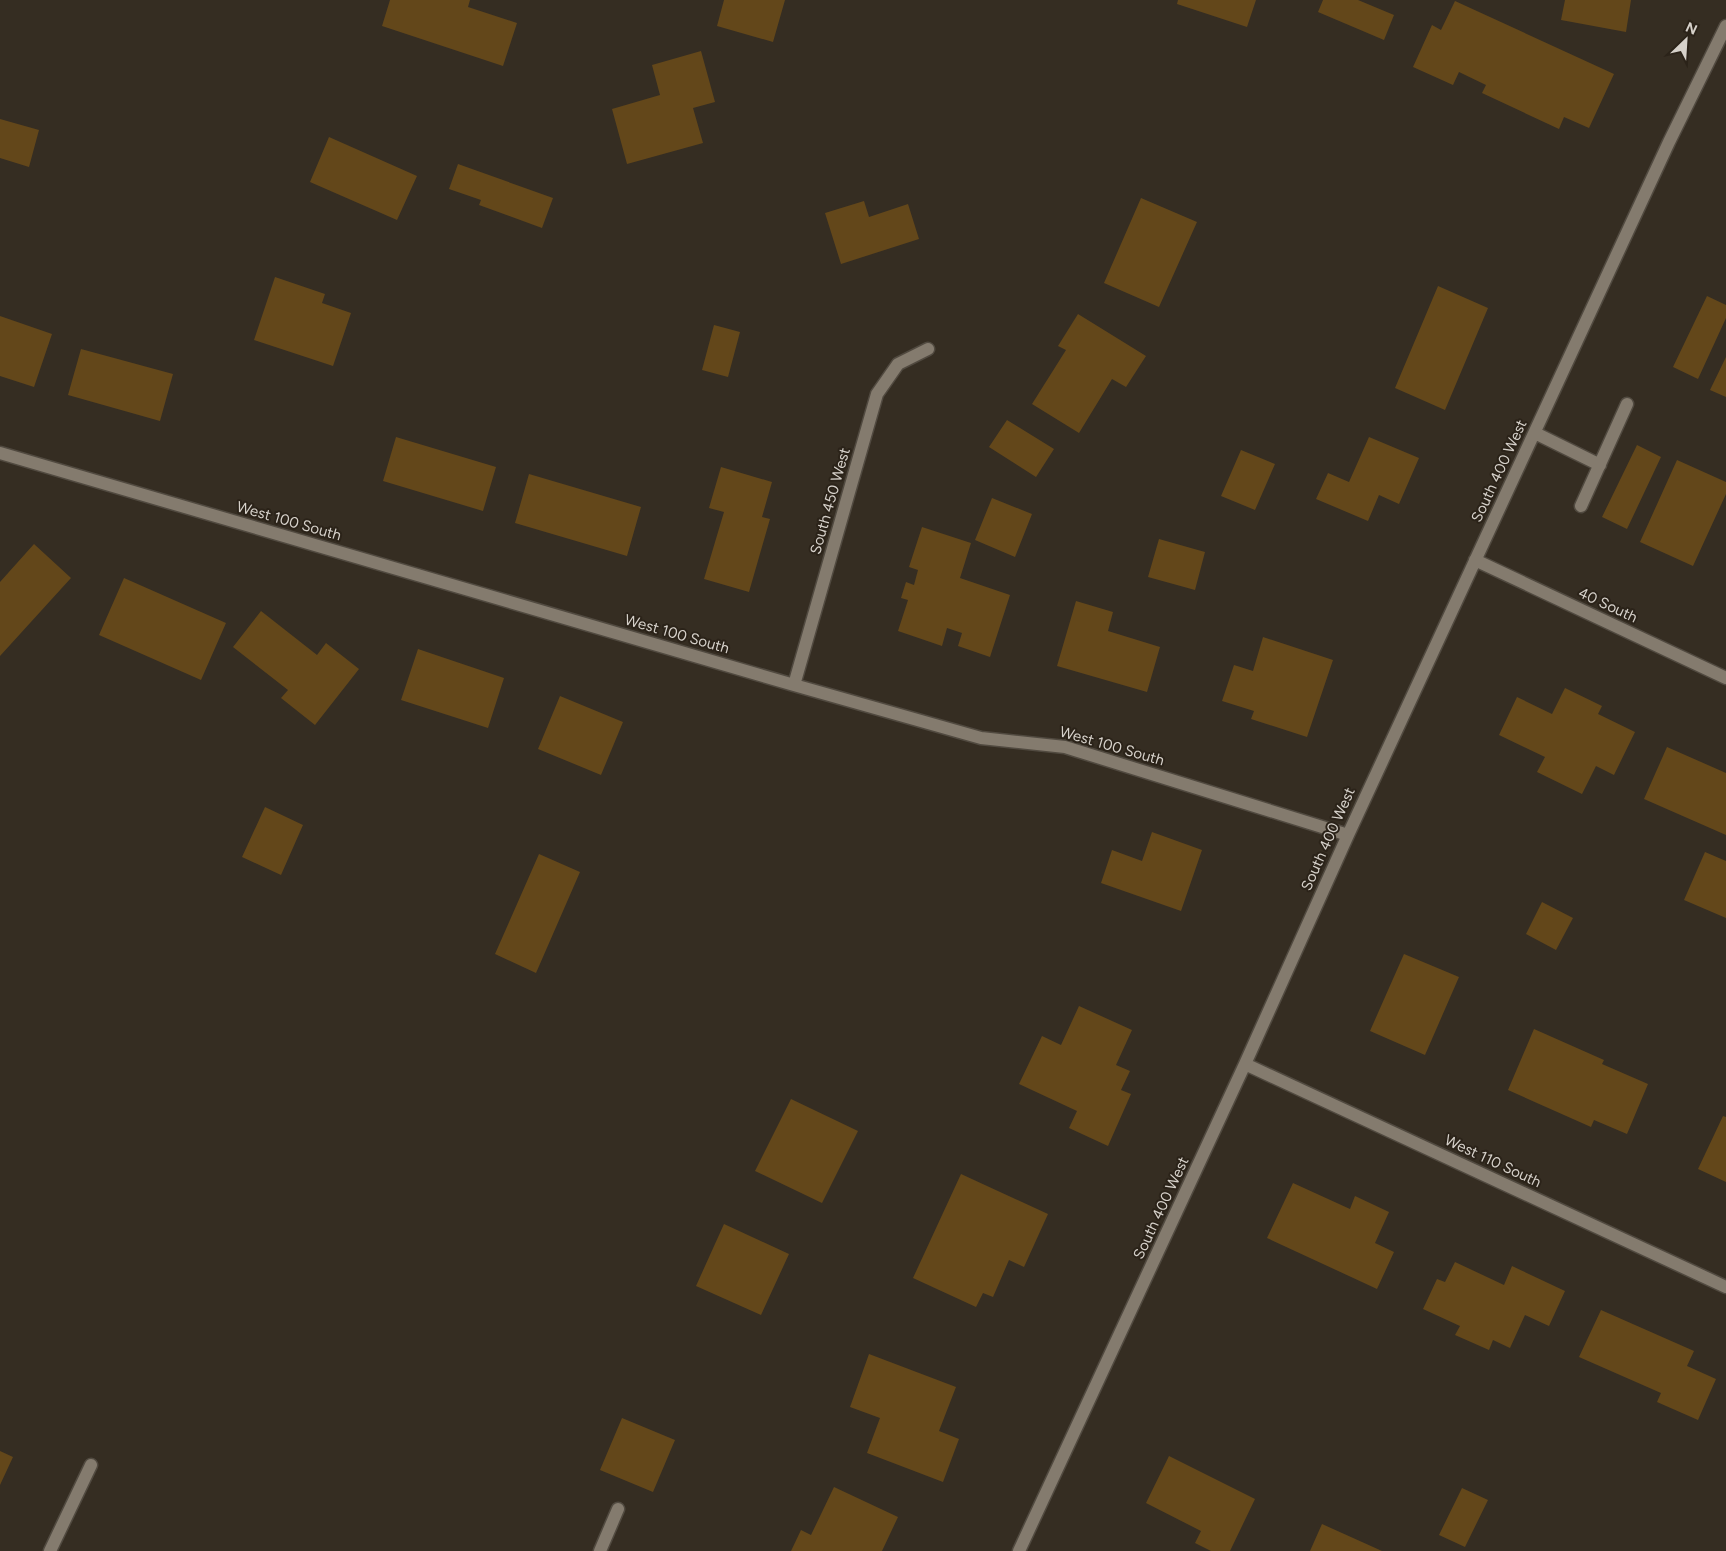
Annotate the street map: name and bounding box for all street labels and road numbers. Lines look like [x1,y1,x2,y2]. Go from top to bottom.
street label: South 400 West [1467,417,1531,525]
street label: South 450 West [806,445,854,556]
street label: West 100 South [235,497,343,545]
street label: 40 South [1576,584,1640,626]
street label: West 100 South [623,610,731,658]
street label: West 100 South [1058,722,1166,770]
street label: South 400 West [1297,784,1359,893]
street label: West 110 South [1442,1131,1544,1191]
street label: South 400 West [1129,1154,1193,1262]

